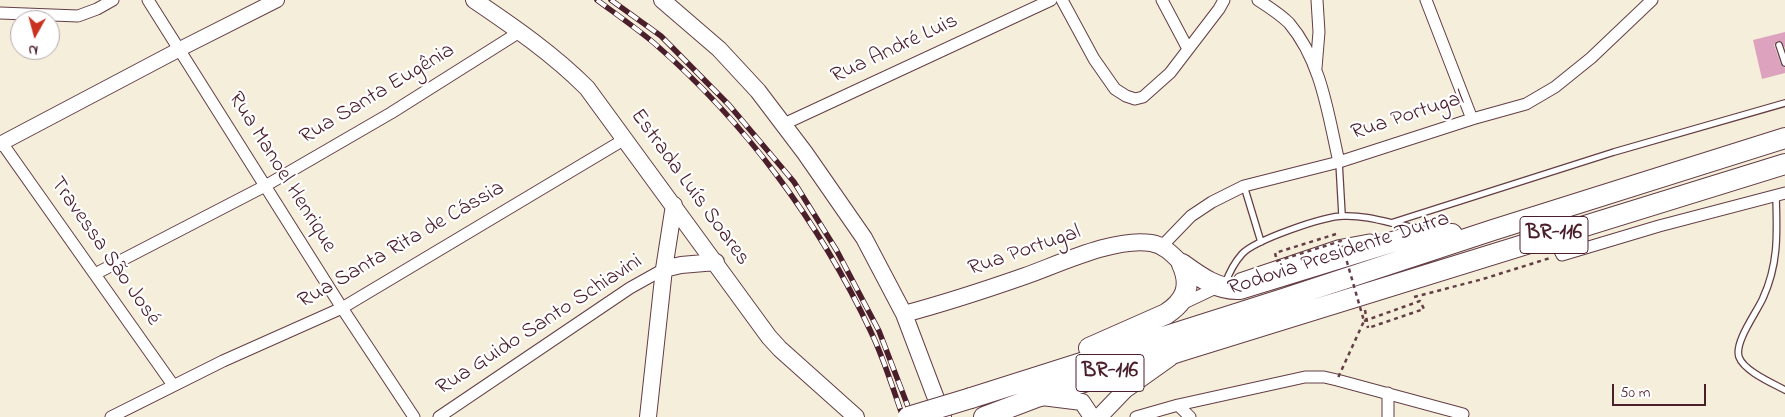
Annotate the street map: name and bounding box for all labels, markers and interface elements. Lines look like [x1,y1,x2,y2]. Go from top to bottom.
street label: Rua André Luis [827,9,963,91]
north arrow [10,10,60,60]
text: N [27,38,39,60]
street label: Rua Santa Eugênia [296,38,460,152]
street label: Rua Portugal [1348,86,1468,148]
street label: Rua Manoel Henrique [221,88,341,258]
street label: Estrada Luís Soares [623,105,755,271]
street label: Travessa São José [43,173,165,331]
street label: Rua Santa Rita de Cássia [294,176,510,316]
street label: Rodovia Presidente Dutra [1225,207,1453,303]
road number: BR-116 [1520,216,1588,254]
street label: Rua Portugal [965,220,1085,284]
street label: Rua Guido Santo Schiavini [432,250,648,402]
road number: BR-116 [1076,354,1144,392]
scale bar [1615,374,1709,406]
text: 50 m [1620,382,1650,404]

